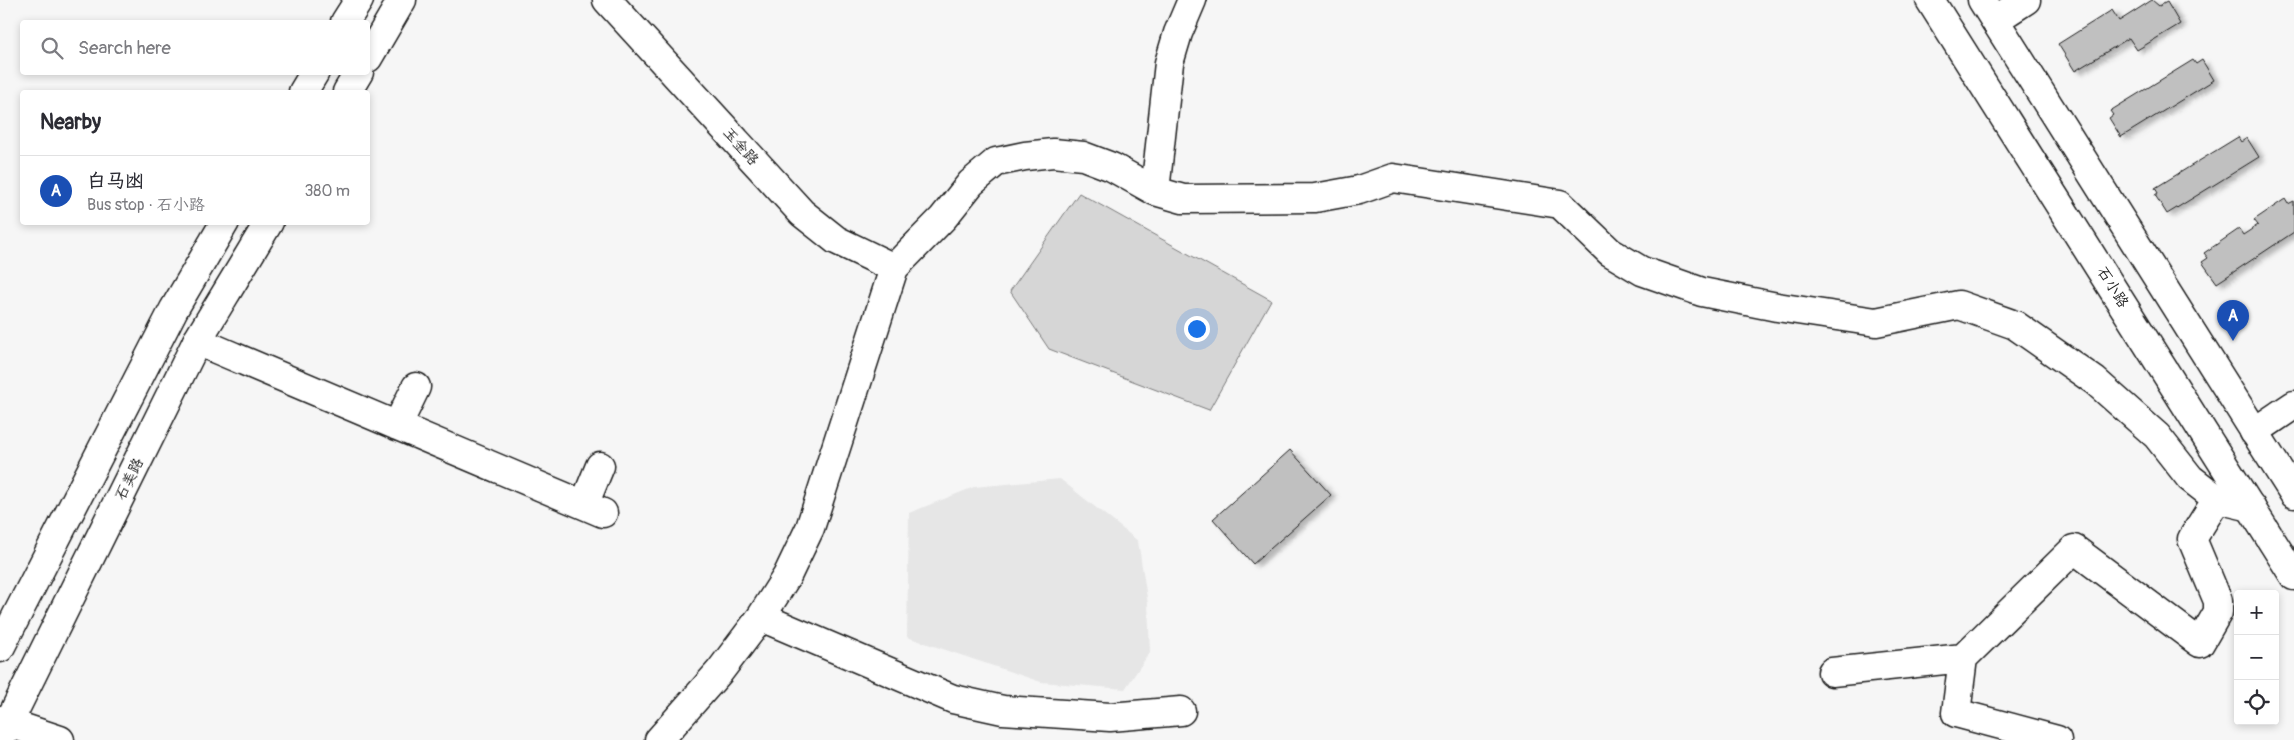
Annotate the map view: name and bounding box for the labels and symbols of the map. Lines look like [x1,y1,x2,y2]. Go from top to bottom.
street label: 玉金路 [719,123,763,169]
street label: 石小路 [2093,263,2133,311]
pin: A [2217,300,2249,341]
your location [1184,316,1210,342]
street label: 石美路 [111,455,148,504]

